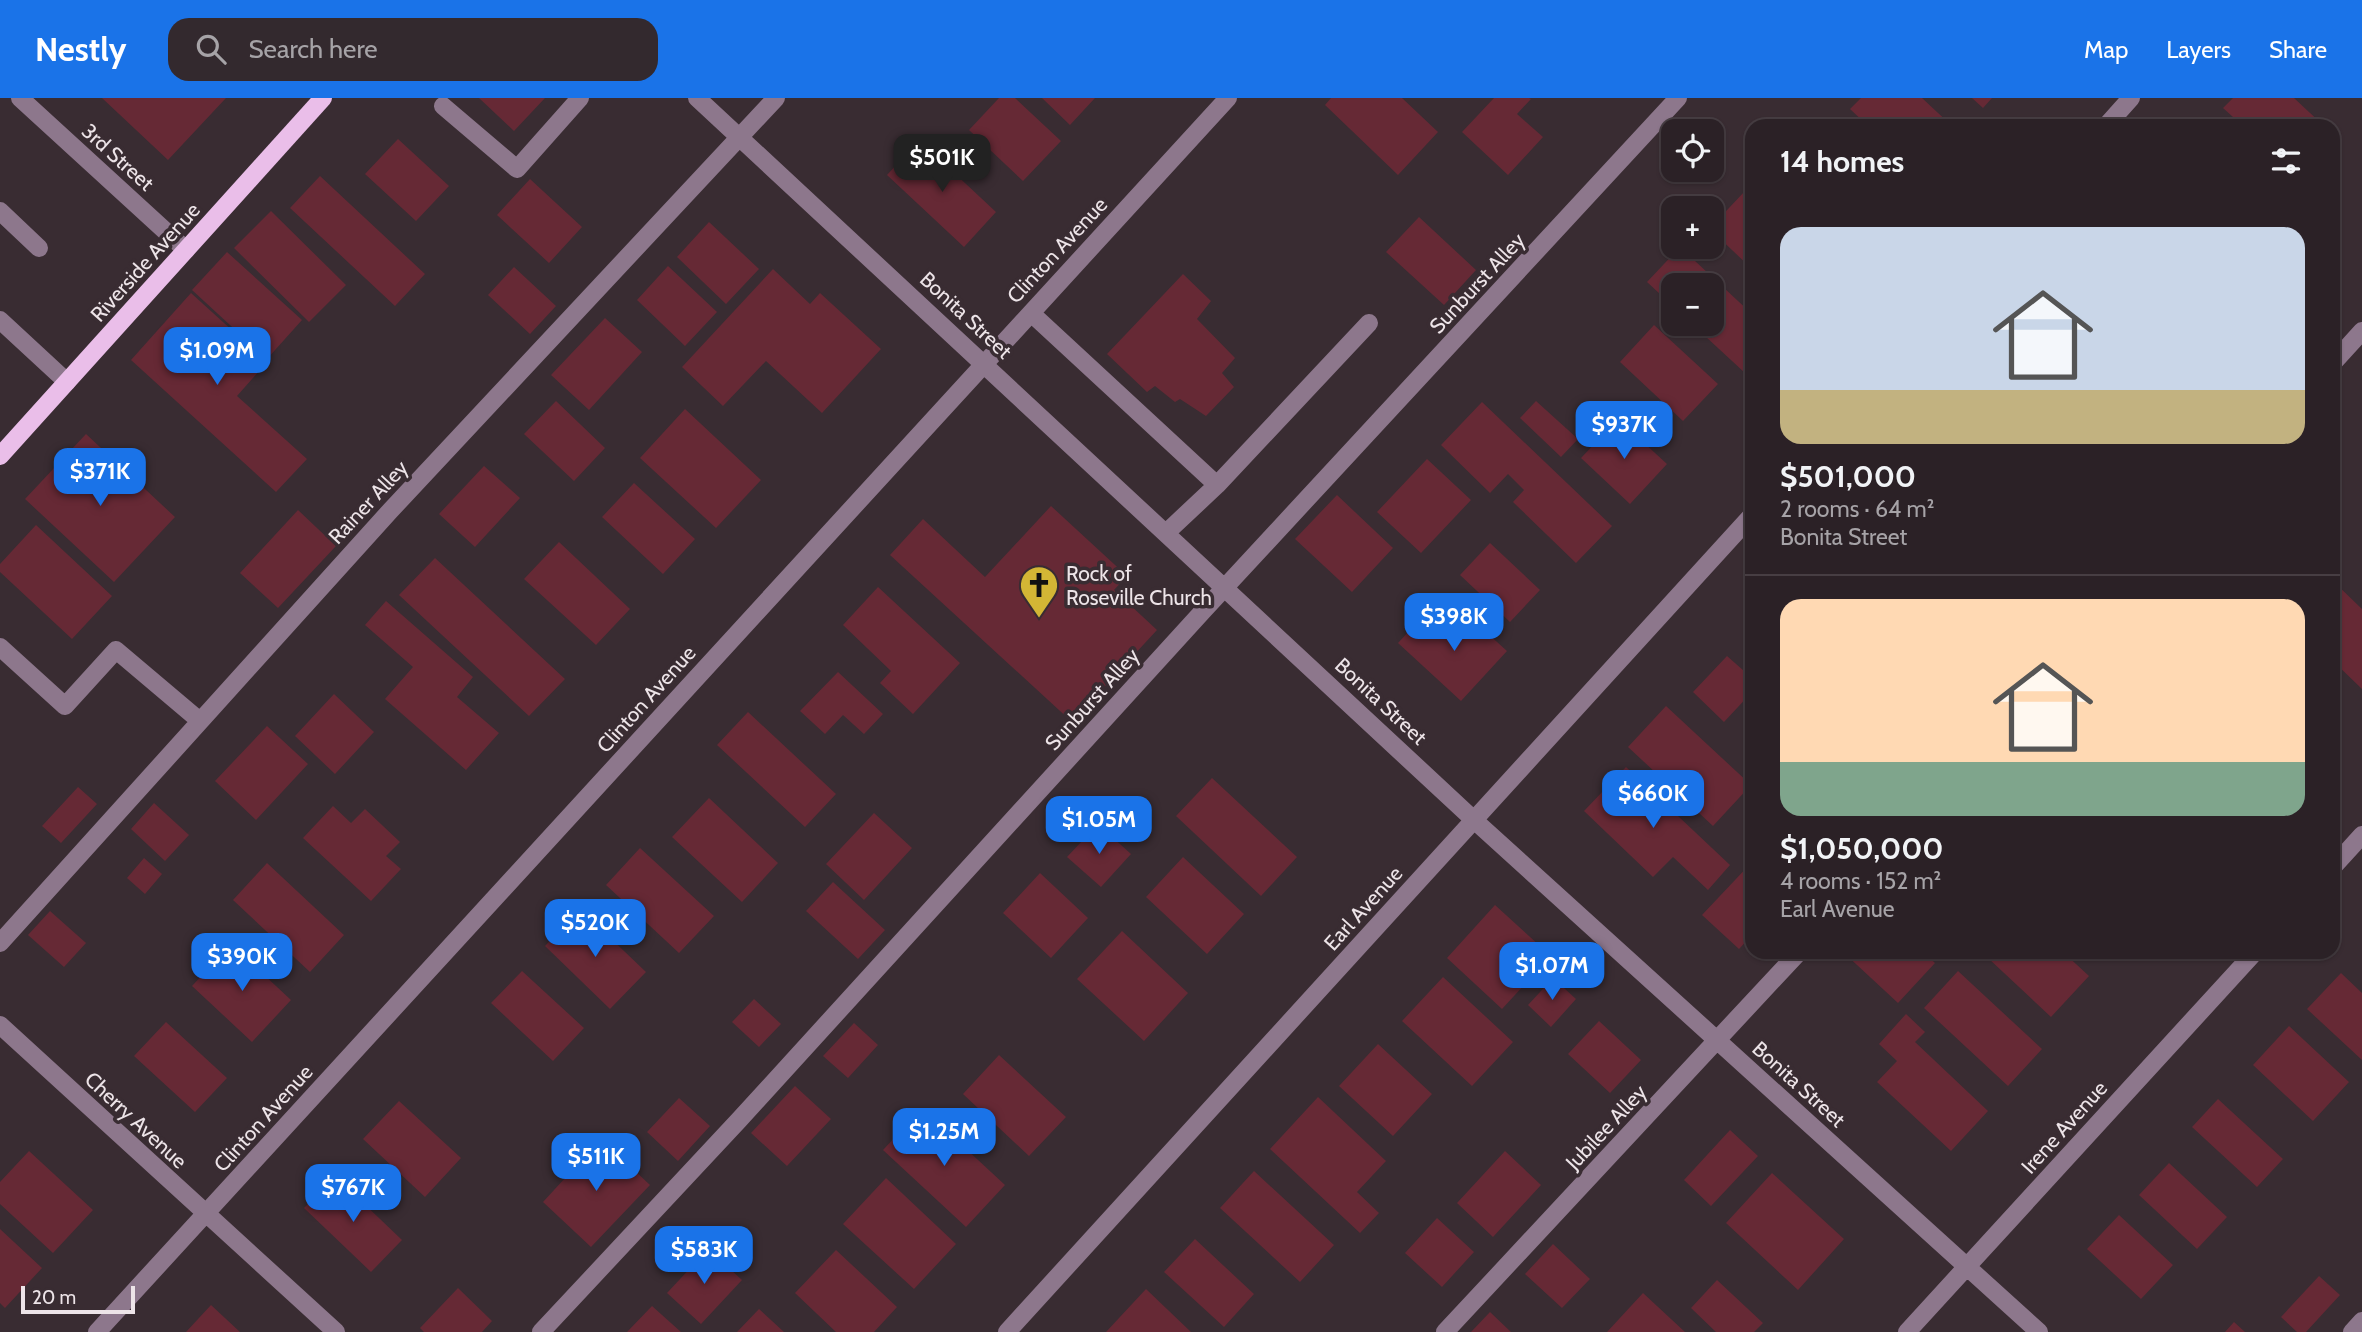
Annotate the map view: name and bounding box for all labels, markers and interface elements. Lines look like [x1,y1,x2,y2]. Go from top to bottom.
search box [168,18,658,81]
text: Nestly [35,29,126,69]
icon: search [192,30,230,68]
text: Search here [248,33,378,65]
text: Map [2084,35,2128,64]
text: Layers [2166,35,2231,64]
text: Share [2269,35,2327,64]
street label: 3rd Street [77,118,159,196]
map controls [1661,119,1724,336]
button: locate [1661,119,1724,182]
pin: $501K [893,134,991,194]
icon: filters [2267,142,2305,180]
text: $501K [910,143,974,171]
text: 14 homes [1780,143,1904,180]
street label: Clinton Avenue [1002,192,1113,308]
button: + [1661,196,1724,259]
street label: Riverside Avenue [85,197,205,327]
street label: Sunburst Alley [1424,227,1530,339]
street label: Bonita Street [915,266,1017,364]
icon: home [1980,272,2106,398]
button: − [1661,273,1724,336]
pin: $1.09M [160,328,274,387]
text: $1.09M [180,336,254,364]
pin: $937K [1575,402,1673,461]
text: $937K [1592,410,1656,438]
pin: $371K [51,448,149,508]
street label: Rainer Alley [323,455,413,549]
text: $371K [70,457,130,485]
text: $501,000 [1780,458,1916,495]
text: 2 rooms · 64 m² [1780,495,1934,523]
text: Bonita Street [1780,523,1907,551]
place label: Rock of Roseville Church [1066,561,1212,610]
church icon: Rock of Roseville Church [1018,564,1060,619]
pin: $398K [1405,594,1503,653]
text: $398K [1421,602,1487,630]
street label: Clinton Avenue [591,640,701,758]
street label: Sunburst Alley [1040,643,1145,755]
icon: home [1980,644,2106,770]
street label: Bonita Street [1330,652,1432,750]
pin: $660K [1604,770,1702,830]
text: $660K [1618,779,1688,807]
pin: $1.05M [1042,796,1156,856]
text: $1.05M [1062,805,1136,833]
text: $1,050,000 [1780,830,1944,867]
street label: Earl Avenue [1319,861,1407,955]
text: 4 rooms · 152 m² [1780,867,1941,895]
text: Earl Avenue [1780,895,1895,923]
pin: $520K [546,900,644,959]
text: $520K [561,908,629,936]
pin: $390K [193,934,291,993]
text: $390K [207,942,277,970]
pin: $1.07M [1495,942,1609,1002]
text: $1.07M [1515,951,1589,979]
street label: Bonita Street [1747,1036,1851,1132]
street label: Clinton Avenue [208,1059,318,1177]
street label: Cherry Avenue [80,1066,192,1174]
street label: Irene Avenue [2016,1075,2112,1179]
street label: Jubilee Alley [1560,1079,1652,1175]
pin: $1.25M [887,1108,1001,1168]
text: $1.25M [909,1117,979,1145]
pin: $511K [547,1134,645,1193]
text: $511K [567,1142,625,1170]
pin: $767K [304,1164,402,1224]
text: $767K [321,1173,385,1201]
pin: $583K [655,1226,753,1286]
text: $583K [671,1235,737,1263]
scale bar [21,1283,135,1315]
text: 20 m [32,1286,76,1309]

